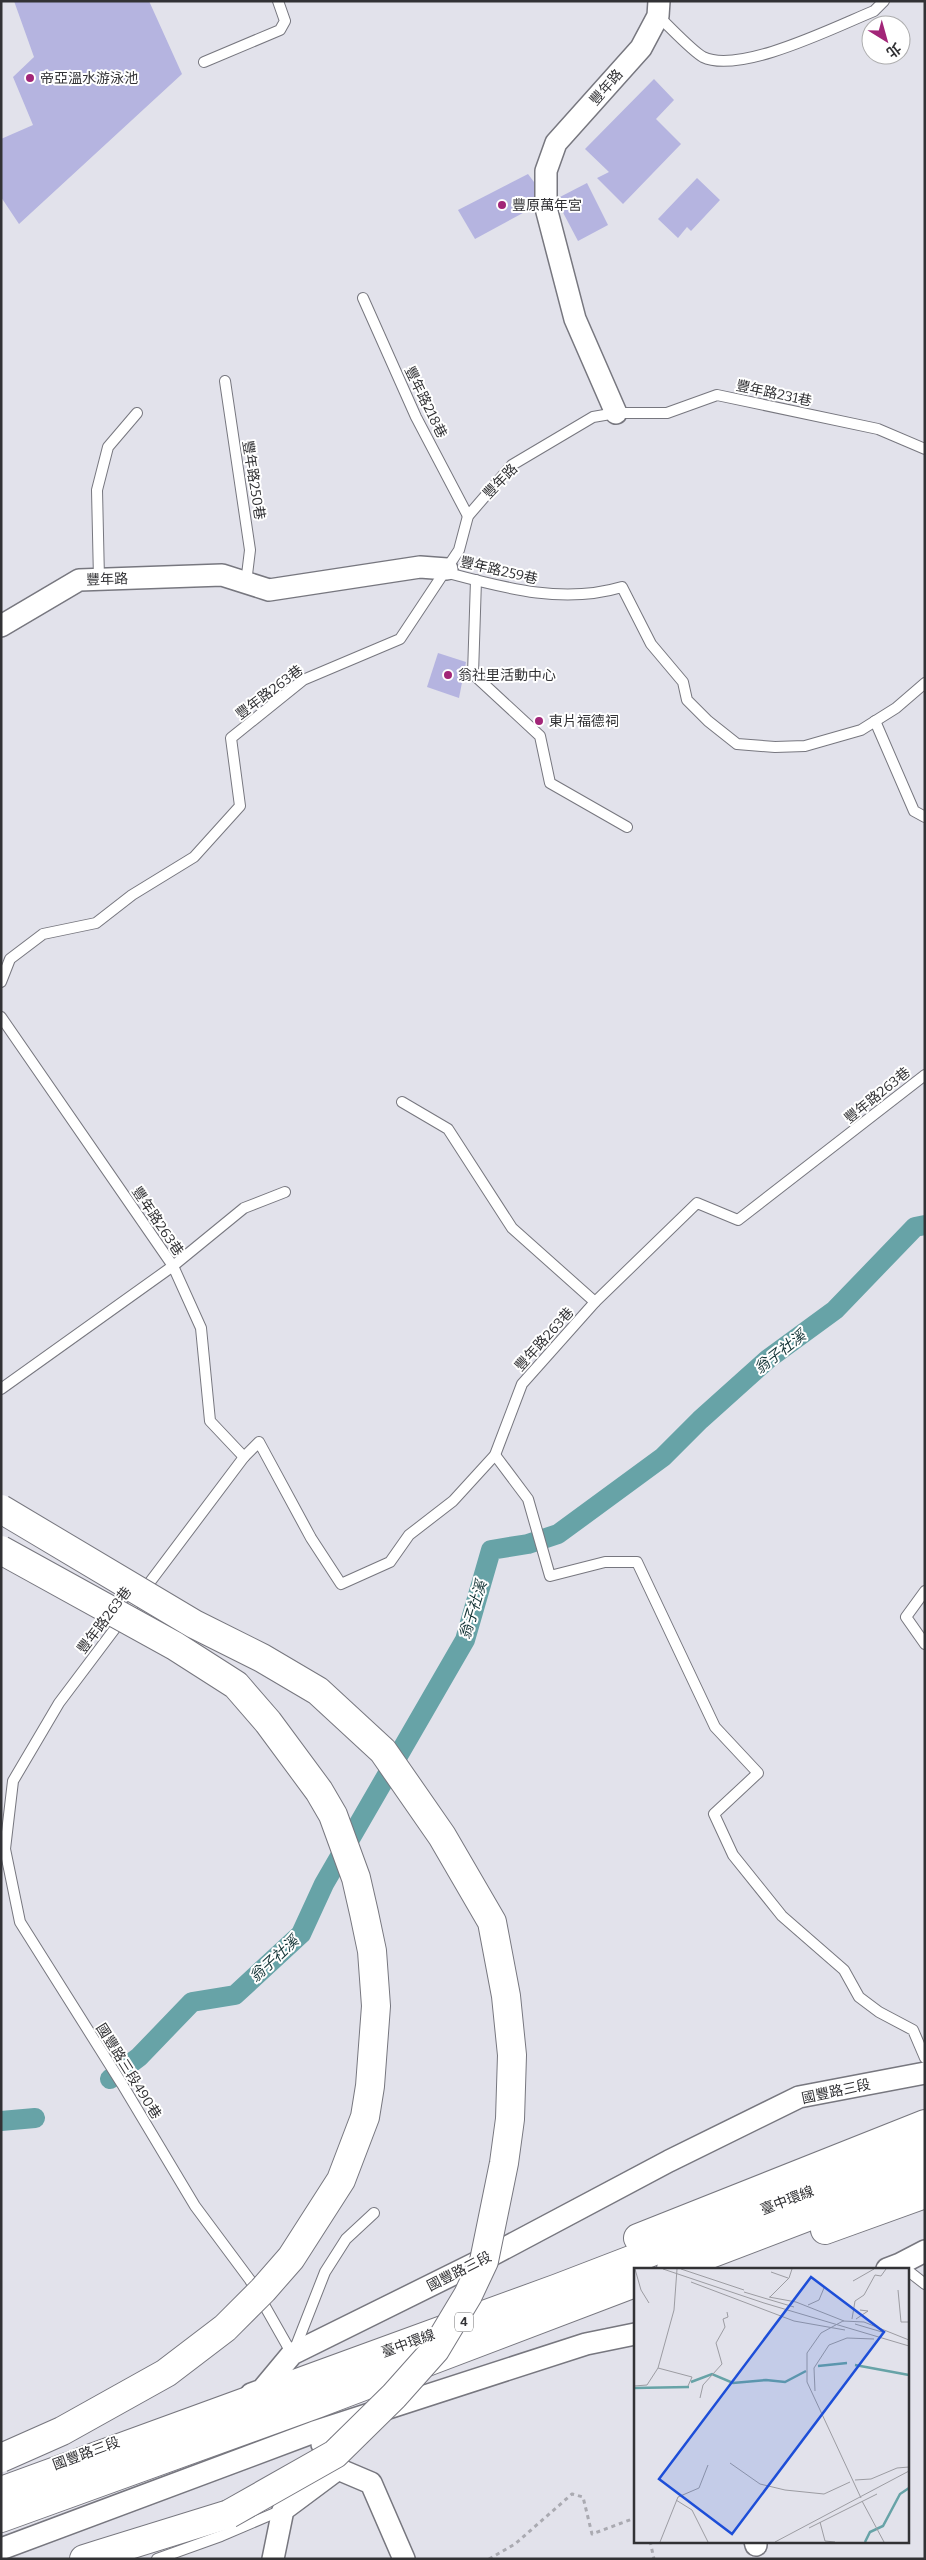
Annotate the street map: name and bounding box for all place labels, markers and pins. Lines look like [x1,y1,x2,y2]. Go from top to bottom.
place label: 帝亞溫水游泳池 [40,70,138,87]
marker: 帝亞溫水游泳池 [24,72,36,84]
place label: 豐原萬年宮 [512,197,582,214]
marker: 豐原萬年宮 [496,199,508,211]
place label: 翁社里活動中心 [458,667,556,684]
marker: 翁社里活動中心 [442,669,454,681]
place label: 東片福德祠 [549,713,619,730]
marker: 東片福德祠 [533,715,545,727]

